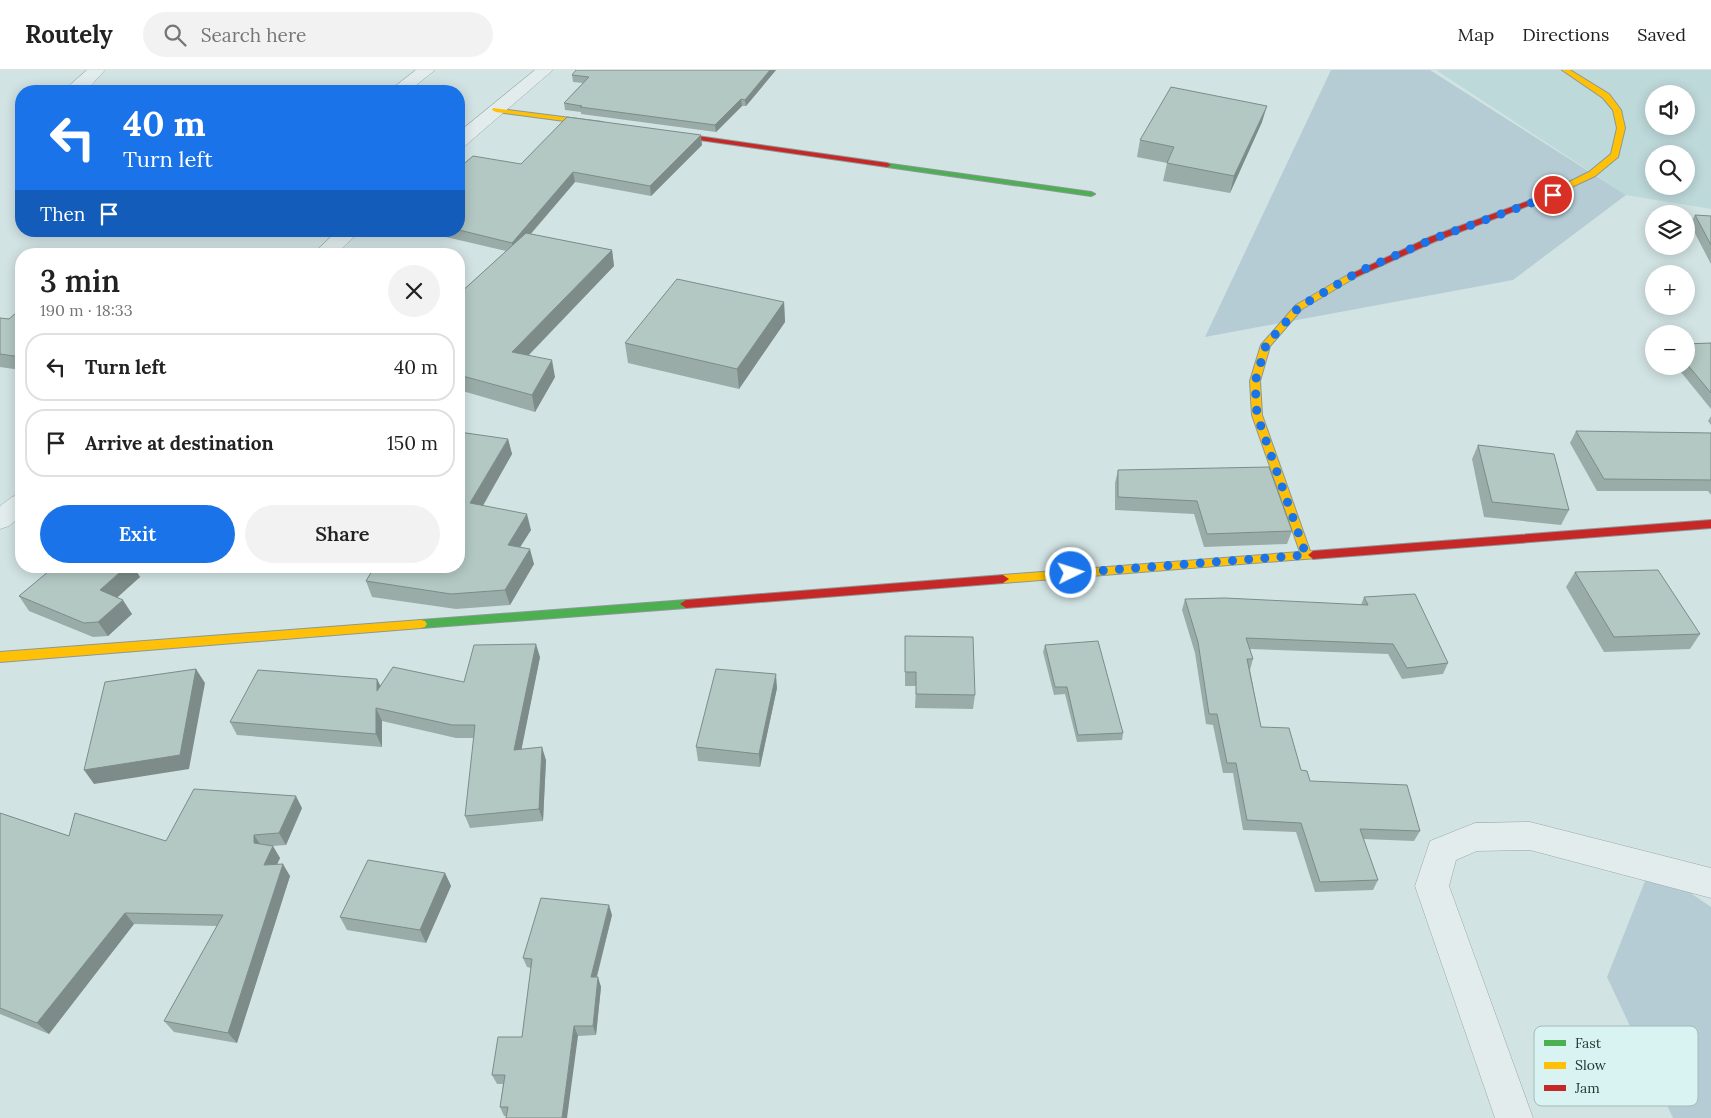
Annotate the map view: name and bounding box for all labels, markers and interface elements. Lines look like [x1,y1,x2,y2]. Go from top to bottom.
search box [143,12,493,57]
text: Routely [25,19,113,50]
icon: search [161,21,189,49]
text: Search here [201,23,306,47]
text: Map [1458,23,1494,46]
text: Directions [1522,23,1609,46]
text: Saved [1637,23,1686,46]
map controls [1645,85,1695,375]
button: sound [1645,85,1695,135]
text: 40 m [123,101,206,146]
icon: left [40,105,105,170]
text: Turn left [123,145,213,173]
button: search [1645,145,1695,195]
pin [1532,174,1574,216]
icon: arrive [1539,181,1567,209]
icon: arrive [95,200,123,228]
text: Then [40,202,85,226]
button: layers [1645,205,1695,255]
text: 3 min [40,262,120,300]
button: close [388,265,440,317]
button: + [1645,265,1695,315]
text: 190 m · 18:33 [40,300,133,320]
button: − [1645,325,1695,375]
icon: left [42,353,70,381]
text: Turn left [85,355,166,379]
text: 40 m [394,355,438,379]
icon: arrive [42,429,70,457]
text: Arrive at destination [85,431,274,455]
text: 150 m [387,431,438,455]
button: Exit [40,505,235,563]
button: Share [245,505,440,563]
position arrow [1044,546,1096,598]
legend [1534,1026,1698,1106]
text: Fast [1575,1034,1602,1052]
text: Slow [1575,1056,1607,1074]
text: Jam [1574,1079,1600,1097]

